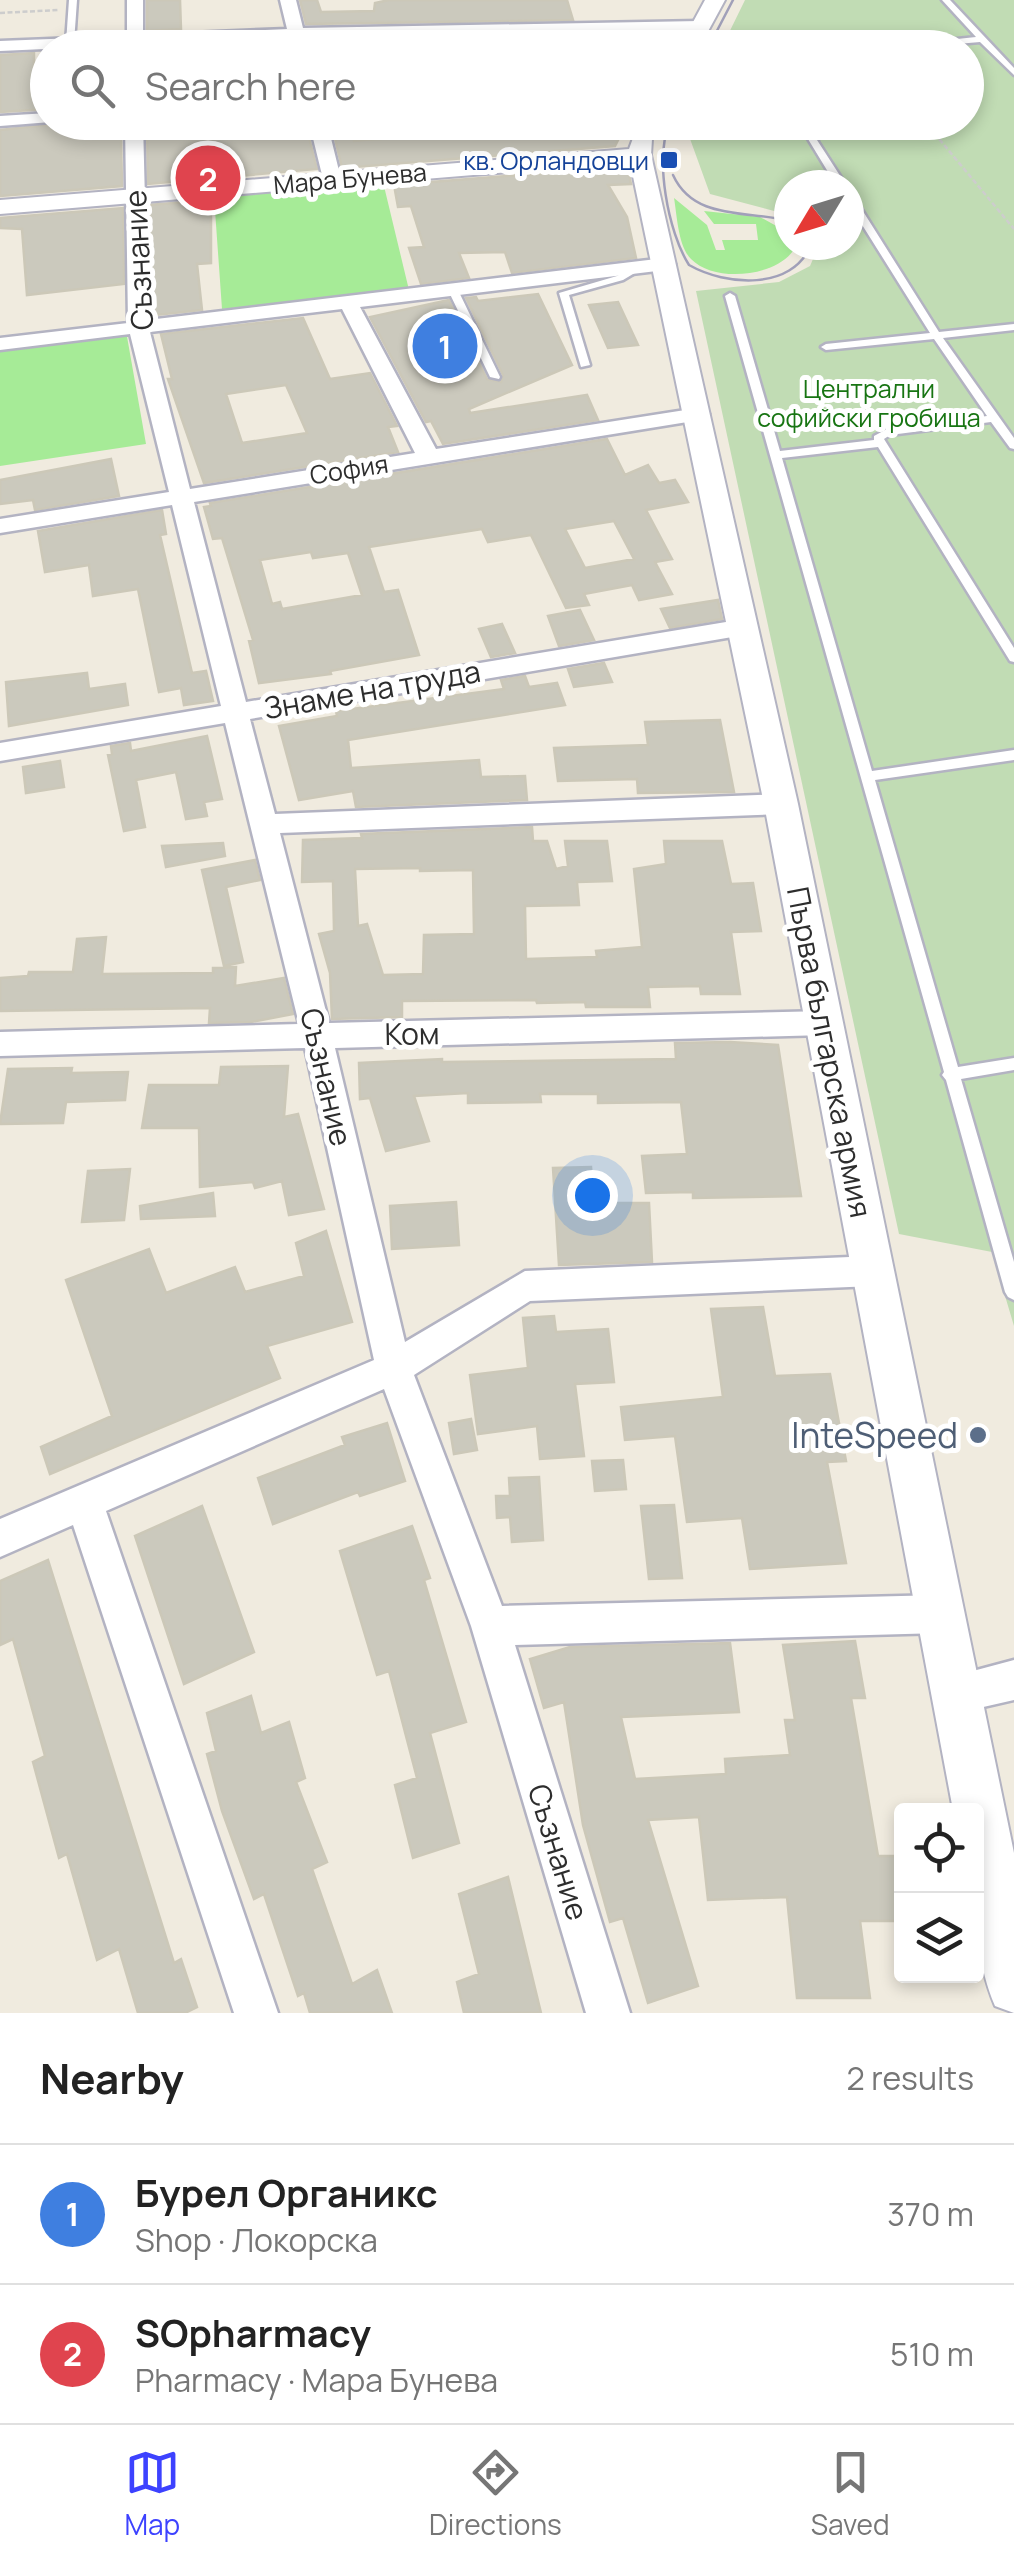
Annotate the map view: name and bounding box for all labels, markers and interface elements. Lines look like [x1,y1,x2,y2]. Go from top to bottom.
search box [30,30,984,140]
icon: search [65,58,120,113]
text: Search here [145,59,356,111]
pin: 2 [176,140,240,216]
place label: кв. Орландовци [463,143,649,178]
marker: кв. Орландовци [658,149,680,171]
street label: Мара Бунева [272,154,428,202]
north arrow [774,170,864,260]
street label: Съзнание [114,189,162,331]
pin: 1 [412,308,478,384]
park label: Централни софийски гробища [757,371,981,435]
street label: София [307,446,391,492]
street label: Знаме на труда [261,650,483,728]
street label: Първа българска армия [778,883,882,1221]
street label: Съзнание [291,1004,363,1150]
street label: Ком [384,1012,440,1054]
your location [567,1170,618,1221]
place label: InteSpeed [791,1411,958,1459]
marker: InteSpeed [967,1424,989,1446]
street label: Съзнание [519,1779,599,1925]
map controls [894,1803,984,1983]
button: locate [894,1803,984,1893]
button: layers [894,1893,984,1983]
text: Nearby [40,2049,184,2107]
text: 2 results [847,2056,974,2100]
text: Бурел Органикс [135,2166,438,2218]
text: 1 [65,2192,80,2236]
text: 370 m [887,2192,974,2236]
text: Shop · Локорска [135,2218,378,2262]
text: SOpharmacy [135,2306,371,2358]
text: 2 [63,2332,82,2376]
text: 510 m [890,2332,974,2376]
text: Pharmacy · Мара Бунева [135,2358,498,2402]
tab: Map [124,2445,180,2543]
tab: Directions [429,2445,562,2543]
tab: Saved [811,2445,890,2543]

